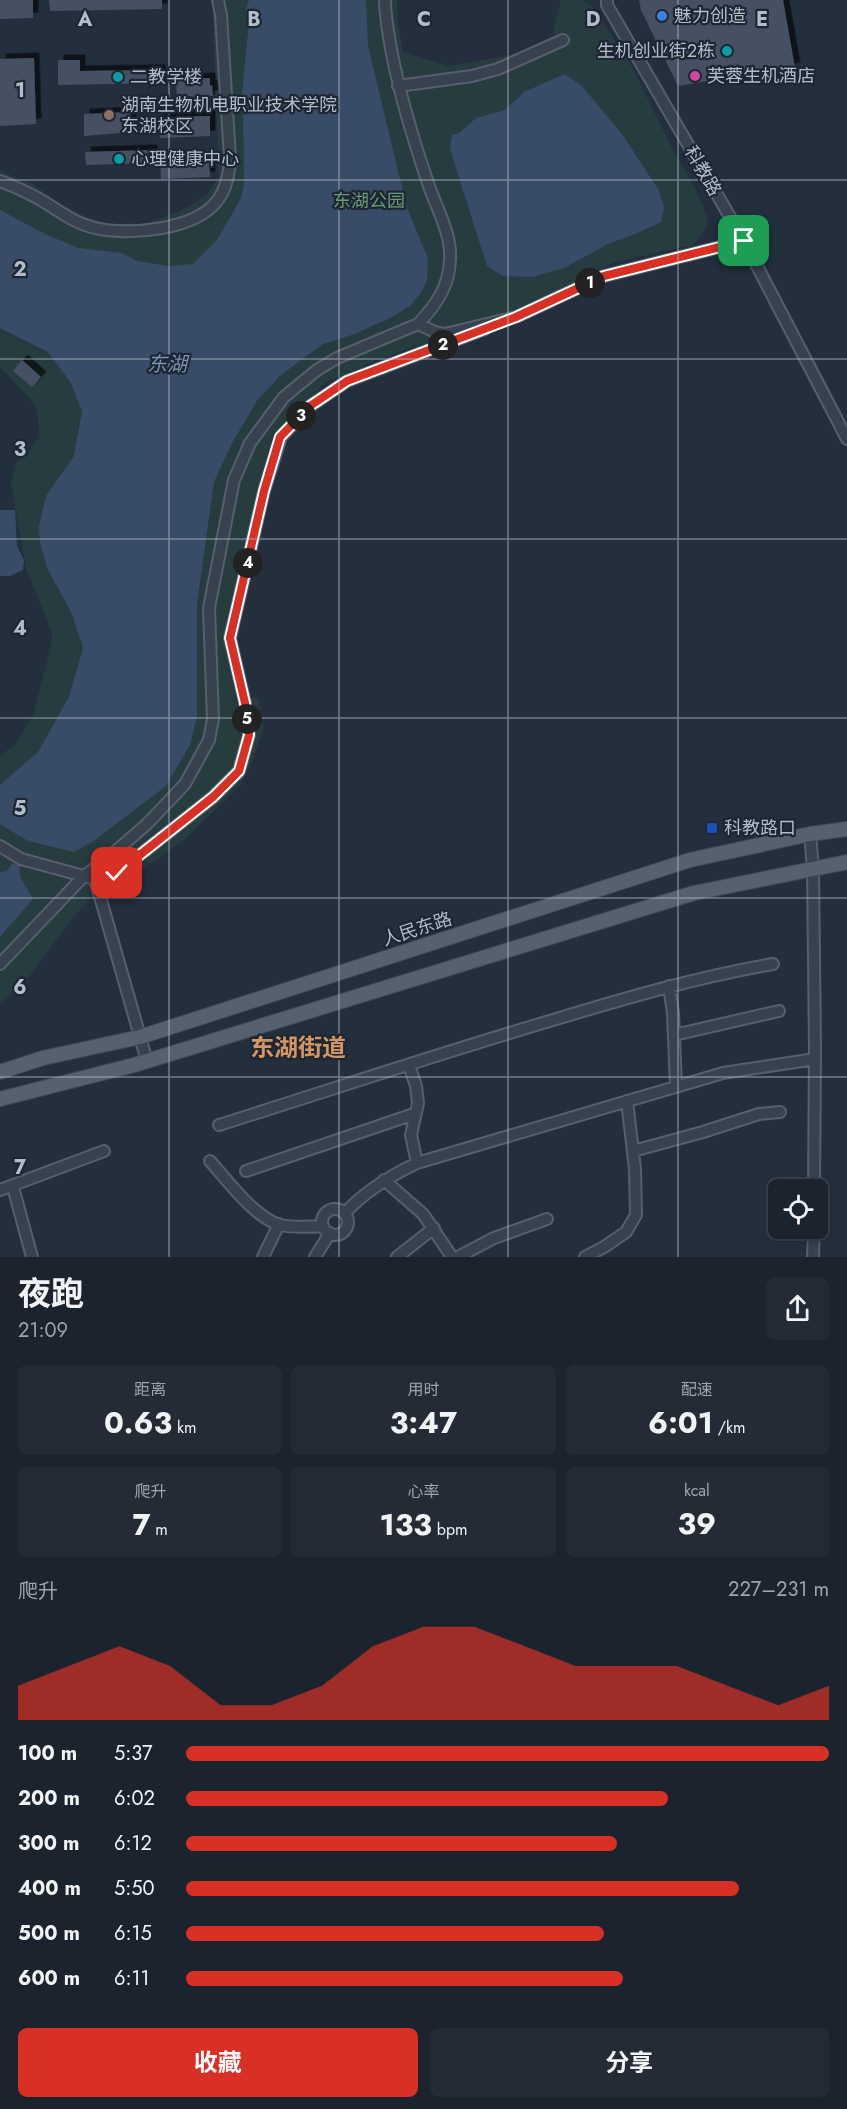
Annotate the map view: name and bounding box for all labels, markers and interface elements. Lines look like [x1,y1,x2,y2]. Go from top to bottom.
place label: 魅力创造 [674,3,746,29]
text: A [77,5,93,34]
text: B [247,5,261,34]
text: C [417,5,431,34]
text: D [586,5,600,34]
text: E [756,5,768,34]
marker: 魅力创造 [655,9,669,23]
place label: 生机创业街2栋 [597,38,715,64]
marker: 生机创业街2栋 [720,44,734,58]
place label: 芙蓉生机酒店 [707,63,815,89]
place label: 二教学楼 [130,64,202,90]
marker: 芙蓉生机酒店 [688,69,702,83]
marker: 二教学楼 [111,70,125,84]
text: 1 [15,76,25,105]
place label: 湖南生物机电职业技术学院 东湖校区 [121,92,337,139]
marker: 湖南生物机电职业技术学院 东湖校区 [102,108,116,122]
street label: 科教路 [678,141,728,201]
place label: 心理健康中心 [131,146,239,172]
marker: 心理健康中心 [112,152,126,166]
park label: 东湖公园 [333,188,405,214]
pin [718,215,769,266]
icon: arrive [727,224,760,257]
text: 2 [13,255,27,284]
pin: 1 [575,268,605,298]
text: 1 [586,271,594,294]
pin: 2 [428,330,458,360]
text: 2 [438,333,448,356]
water label: 东湖 [147,350,190,379]
pin: 3 [286,401,316,431]
text: 3 [296,404,306,427]
text: 3 [14,435,26,464]
pin: 4 [233,548,263,578]
text: 4 [242,551,254,574]
text: 4 [13,614,27,643]
pin: 5 [232,704,262,734]
text: 5 [242,707,252,730]
text: 5 [14,794,27,823]
place label: 科教路口 [724,815,796,841]
marker: 科教路口 [705,821,719,835]
pin [91,847,142,898]
icon: check [100,856,133,889]
street label: 人民东路 [379,906,455,952]
text: 6 [13,973,27,1002]
district label: 东湖街道 [250,1030,346,1065]
text: 7 [14,1153,27,1182]
map controls [768,1179,828,1239]
button: locate [768,1179,828,1239]
text: 夜跑 [18,1270,84,1317]
button: share [766,1277,829,1340]
text: 21:09 [18,1316,68,1345]
text: 距离 [134,1378,166,1401]
text: 用时 [407,1378,440,1401]
text: 配速 [681,1378,713,1401]
text: 0.63 [104,1401,172,1444]
text: 3:47 [390,1401,457,1444]
text: 6:01 [648,1401,713,1444]
text: km [172,1416,196,1439]
text: /km [713,1416,746,1439]
text: kcal [684,1479,710,1502]
text: 爬升 [134,1480,166,1503]
text: 心率 [407,1480,440,1503]
text: 39 [677,1502,716,1545]
text: 7 [132,1503,151,1546]
text: 133 [379,1503,432,1546]
text: m [151,1518,168,1541]
text: bpm [432,1518,468,1541]
text: 227–231 m [728,1575,829,1604]
text: 爬升 [18,1577,58,1606]
text: 100 m [18,1739,77,1768]
text: 5:37 [114,1739,152,1768]
text: 200 m [18,1784,80,1813]
text: 6:02 [114,1784,155,1813]
text: 300 m [18,1829,79,1858]
text: 6:12 [114,1829,152,1858]
text: 400 m [18,1874,81,1903]
text: 5:50 [114,1874,155,1903]
text: 500 m [18,1919,80,1948]
text: 6:15 [114,1919,152,1948]
text: 600 m [18,1964,80,1993]
text: 6:11 [114,1964,150,1993]
button: 收藏 [18,2028,418,2097]
button: 分享 [430,2028,829,2097]

